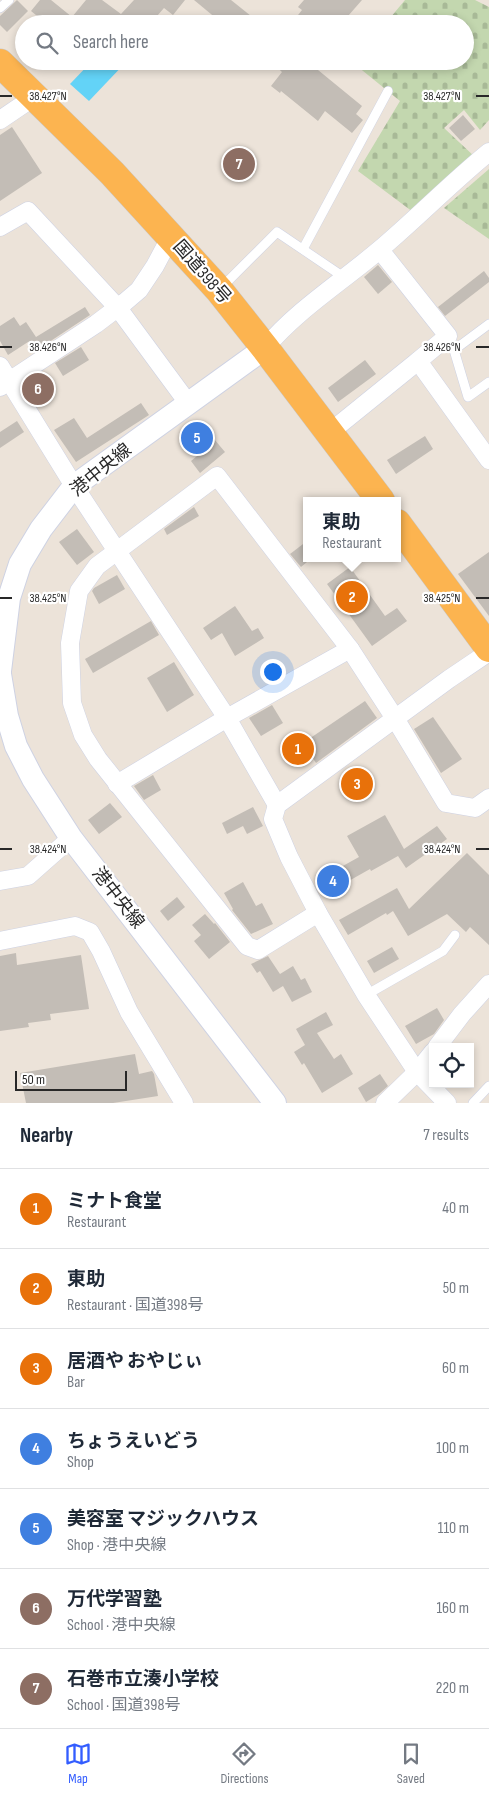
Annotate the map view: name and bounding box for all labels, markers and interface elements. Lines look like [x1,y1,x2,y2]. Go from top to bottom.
search box [15,15,474,70]
icon: search [33,29,61,57]
text: Search here [73,31,149,54]
text: 38.427°N [29,89,67,104]
text: 38.427°N [423,89,461,104]
pin: 7 [223,145,255,183]
street label: 国道398号 [169,236,235,308]
text: 38.426°N [29,340,67,355]
text: 38.426°N [423,340,461,355]
pin: 6 [22,370,54,408]
pin: 5 [181,419,213,457]
street label: 港中央線 [66,439,136,501]
popup [303,497,401,562]
text: 東助 [322,511,360,534]
text: Restaurant [322,534,382,553]
pin: 2 [336,578,368,616]
text: 38.425°N [30,591,66,606]
text: 38.425°N [424,591,460,606]
your location [260,659,286,685]
pin: 1 [282,730,314,768]
pin: 3 [341,765,373,803]
text: 38.424°N [30,842,66,857]
text: 38.424°N [424,842,460,857]
pin: 4 [317,862,349,900]
street label: 港中央線 [88,863,148,933]
map controls [429,1043,474,1088]
button: locate [429,1043,474,1088]
scale bar [15,1068,128,1091]
text: 50 m [22,1071,45,1088]
text: Nearby [20,1123,73,1148]
text: 7 results [423,1126,469,1145]
text: ミナト食堂 [67,1190,162,1213]
text: 1 [33,1199,39,1218]
text: 40 m [442,1199,469,1218]
text: Restaurant [67,1213,126,1232]
text: 東助 [67,1268,105,1291]
text: 2 [32,1279,40,1298]
text: 50 m [443,1279,469,1298]
text: Restaurant · 国道398号 [67,1296,203,1315]
text: 居酒や おやじぃ [67,1350,203,1373]
text: 3 [32,1359,40,1378]
text: 60 m [442,1359,469,1378]
text: Bar [67,1373,85,1392]
text: ちょうえいどう [67,1430,200,1453]
text: 4 [32,1439,40,1458]
text: 100 m [436,1439,469,1458]
text: Shop [67,1453,94,1472]
text: 美容室 マジックハウス [67,1508,259,1531]
text: 5 [32,1519,40,1538]
text: 110 m [438,1519,469,1538]
text: Shop · 港中央線 [67,1536,166,1555]
text: 万代学習塾 [67,1588,162,1611]
text: 6 [32,1599,40,1618]
text: 160 m [436,1599,469,1618]
text: School · 港中央線 [67,1616,176,1635]
text: 石巻市立湊小学校 [67,1668,219,1691]
text: 7 [33,1679,39,1698]
text: 220 m [436,1679,469,1698]
text: School · 国道398号 [67,1696,180,1715]
tab: Map [64,1740,92,1787]
tab: Directions [220,1740,269,1787]
tab: Saved [397,1740,425,1787]

